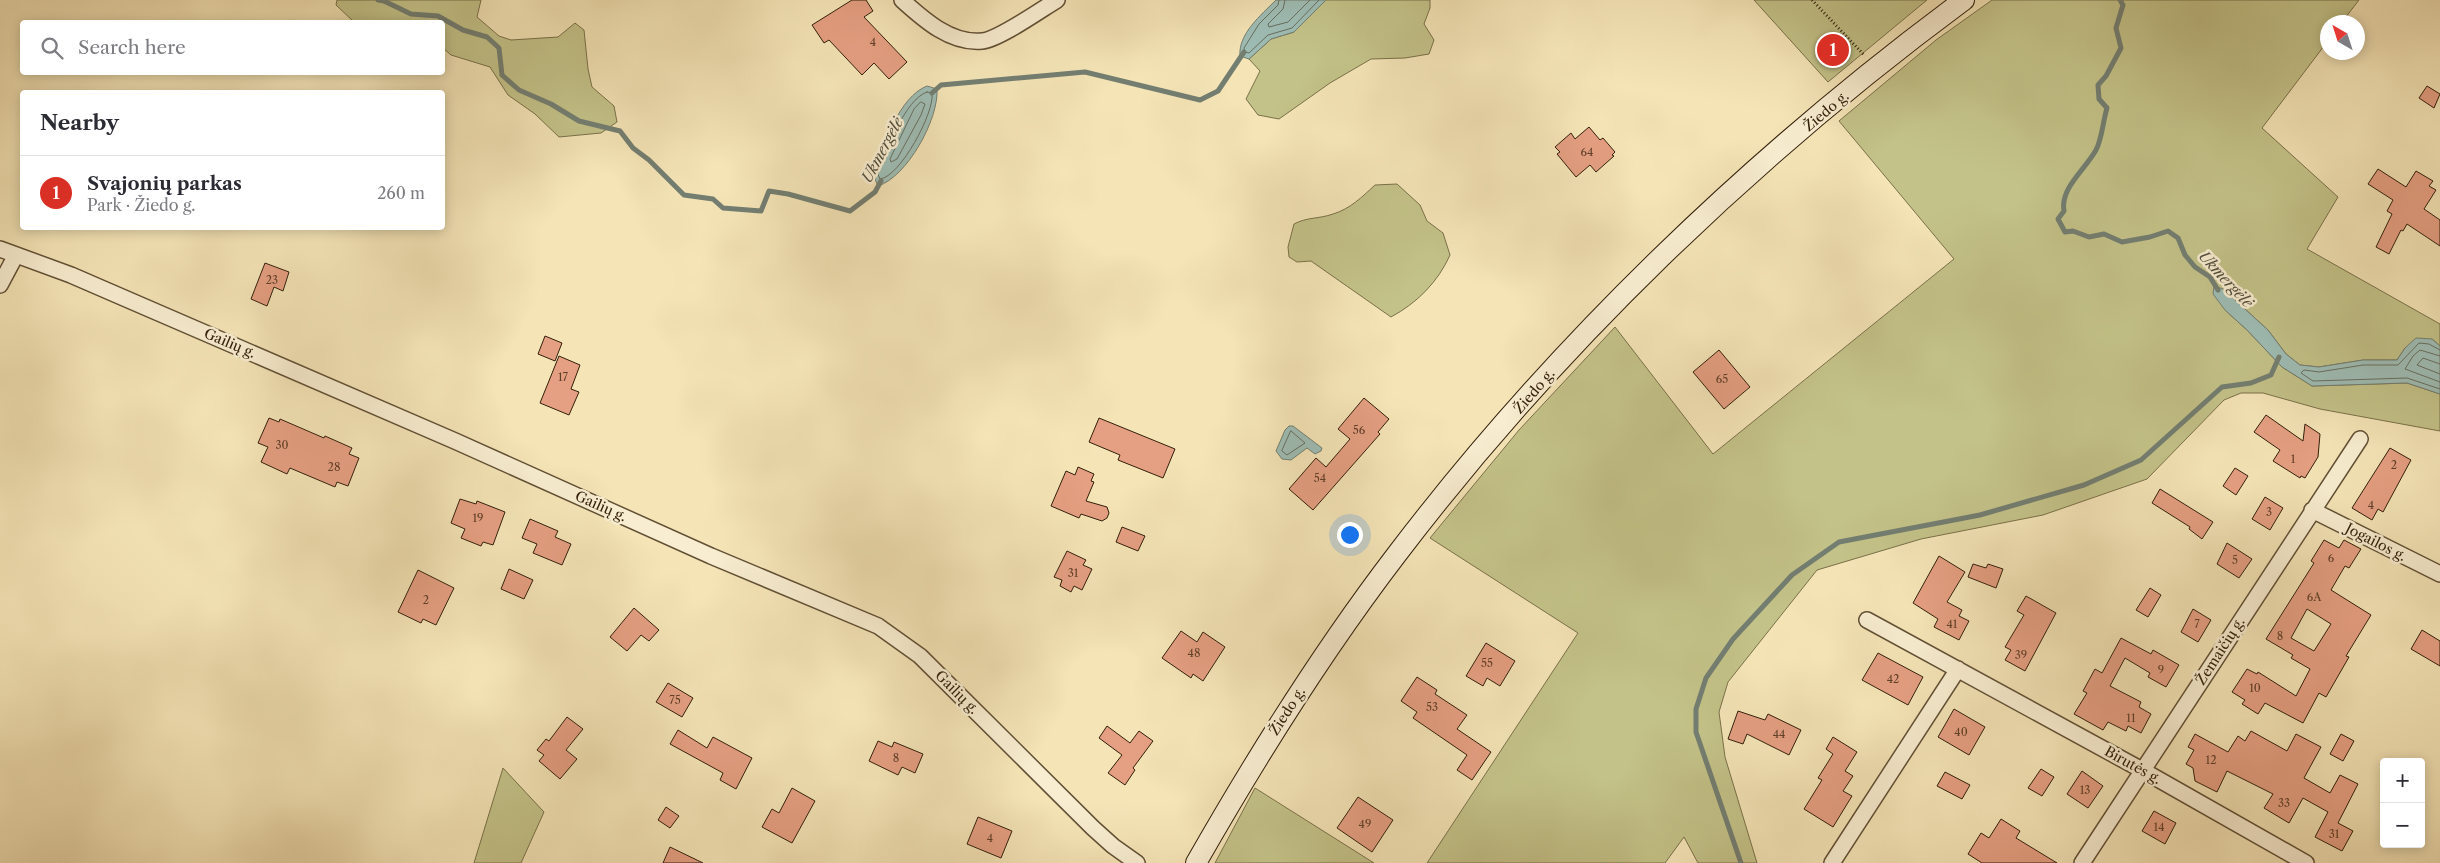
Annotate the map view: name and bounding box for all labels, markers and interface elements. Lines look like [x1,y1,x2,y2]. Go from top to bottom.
north arrow [2320,15,2365,60]
search box [20,20,445,75]
pin: 1 [1817,31,1849,69]
icon: search [38,34,66,62]
house number: 4 [870,35,876,49]
text: Search here [78,36,186,59]
street label: Žiedo g. [1799,86,1852,135]
text: Nearby [40,110,119,135]
water label: Ukmergėlė [857,113,907,186]
house number: 64 [1581,145,1593,159]
text: Svajonių parkas [87,172,242,195]
text: 1 [52,183,60,203]
text: 260 m [377,183,425,203]
text: Park · Žiedo g. [87,195,196,215]
water label: Ukmergėlė [2195,246,2258,312]
house number: 23 [266,273,278,287]
street label: Gailių g. [201,324,259,362]
street label: Žiedo g. [1509,364,1558,417]
house number: 17 [558,370,569,384]
house number: 65 [1716,372,1728,386]
house number: 56 [1353,423,1366,437]
house number: 30 [275,438,289,452]
house number: 1 [2291,452,2296,466]
house number: 2 [2391,458,2397,472]
house number: 28 [328,460,340,474]
house number: 54 [1314,471,1326,485]
street label: Gailių g. [572,487,630,525]
house number: 4 [2368,498,2374,512]
house number: 3 [2266,505,2272,519]
house number: 19 [472,511,484,525]
street label: Jogailos g. [2341,518,2409,565]
your location [1337,522,1363,548]
house number: 6 [2328,551,2335,565]
house number: 5 [2232,553,2238,567]
house number: 31 [1068,566,1079,580]
house number: 6A [2307,590,2322,604]
house number: 2 [423,593,429,607]
street label: Žemaičių g. [2191,613,2248,688]
house number: 41 [1947,617,1958,631]
house number: 7 [2194,617,2200,631]
house number: 8 [2277,629,2283,643]
house number: 48 [1188,646,1200,660]
house number: 39 [2015,648,2027,662]
house number: 55 [1481,656,1493,670]
house number: 9 [2158,663,2164,677]
street label: Gailių g. [931,666,983,718]
house number: 42 [1887,672,1899,686]
house number: 10 [2249,681,2261,695]
street label: Žiedo g. [1264,683,1309,738]
house number: 75 [669,693,681,707]
house number: 53 [1426,700,1438,714]
house number: 11 [2126,711,2136,725]
house number: 40 [1954,725,1968,739]
house number: 44 [1773,727,1785,741]
street label: Birutės g. [2101,742,2165,788]
house number: 8 [893,751,899,765]
house number: 12 [2206,753,2216,767]
map controls [2380,758,2425,848]
button: + [2380,758,2425,803]
house number: 13 [2080,783,2090,797]
house number: 33 [2278,796,2290,810]
button: − [2380,803,2425,848]
house number: 49 [1359,817,1371,831]
house number: 14 [2154,820,2164,834]
house number: 31 [2329,827,2340,841]
house number: 4 [987,831,993,845]

